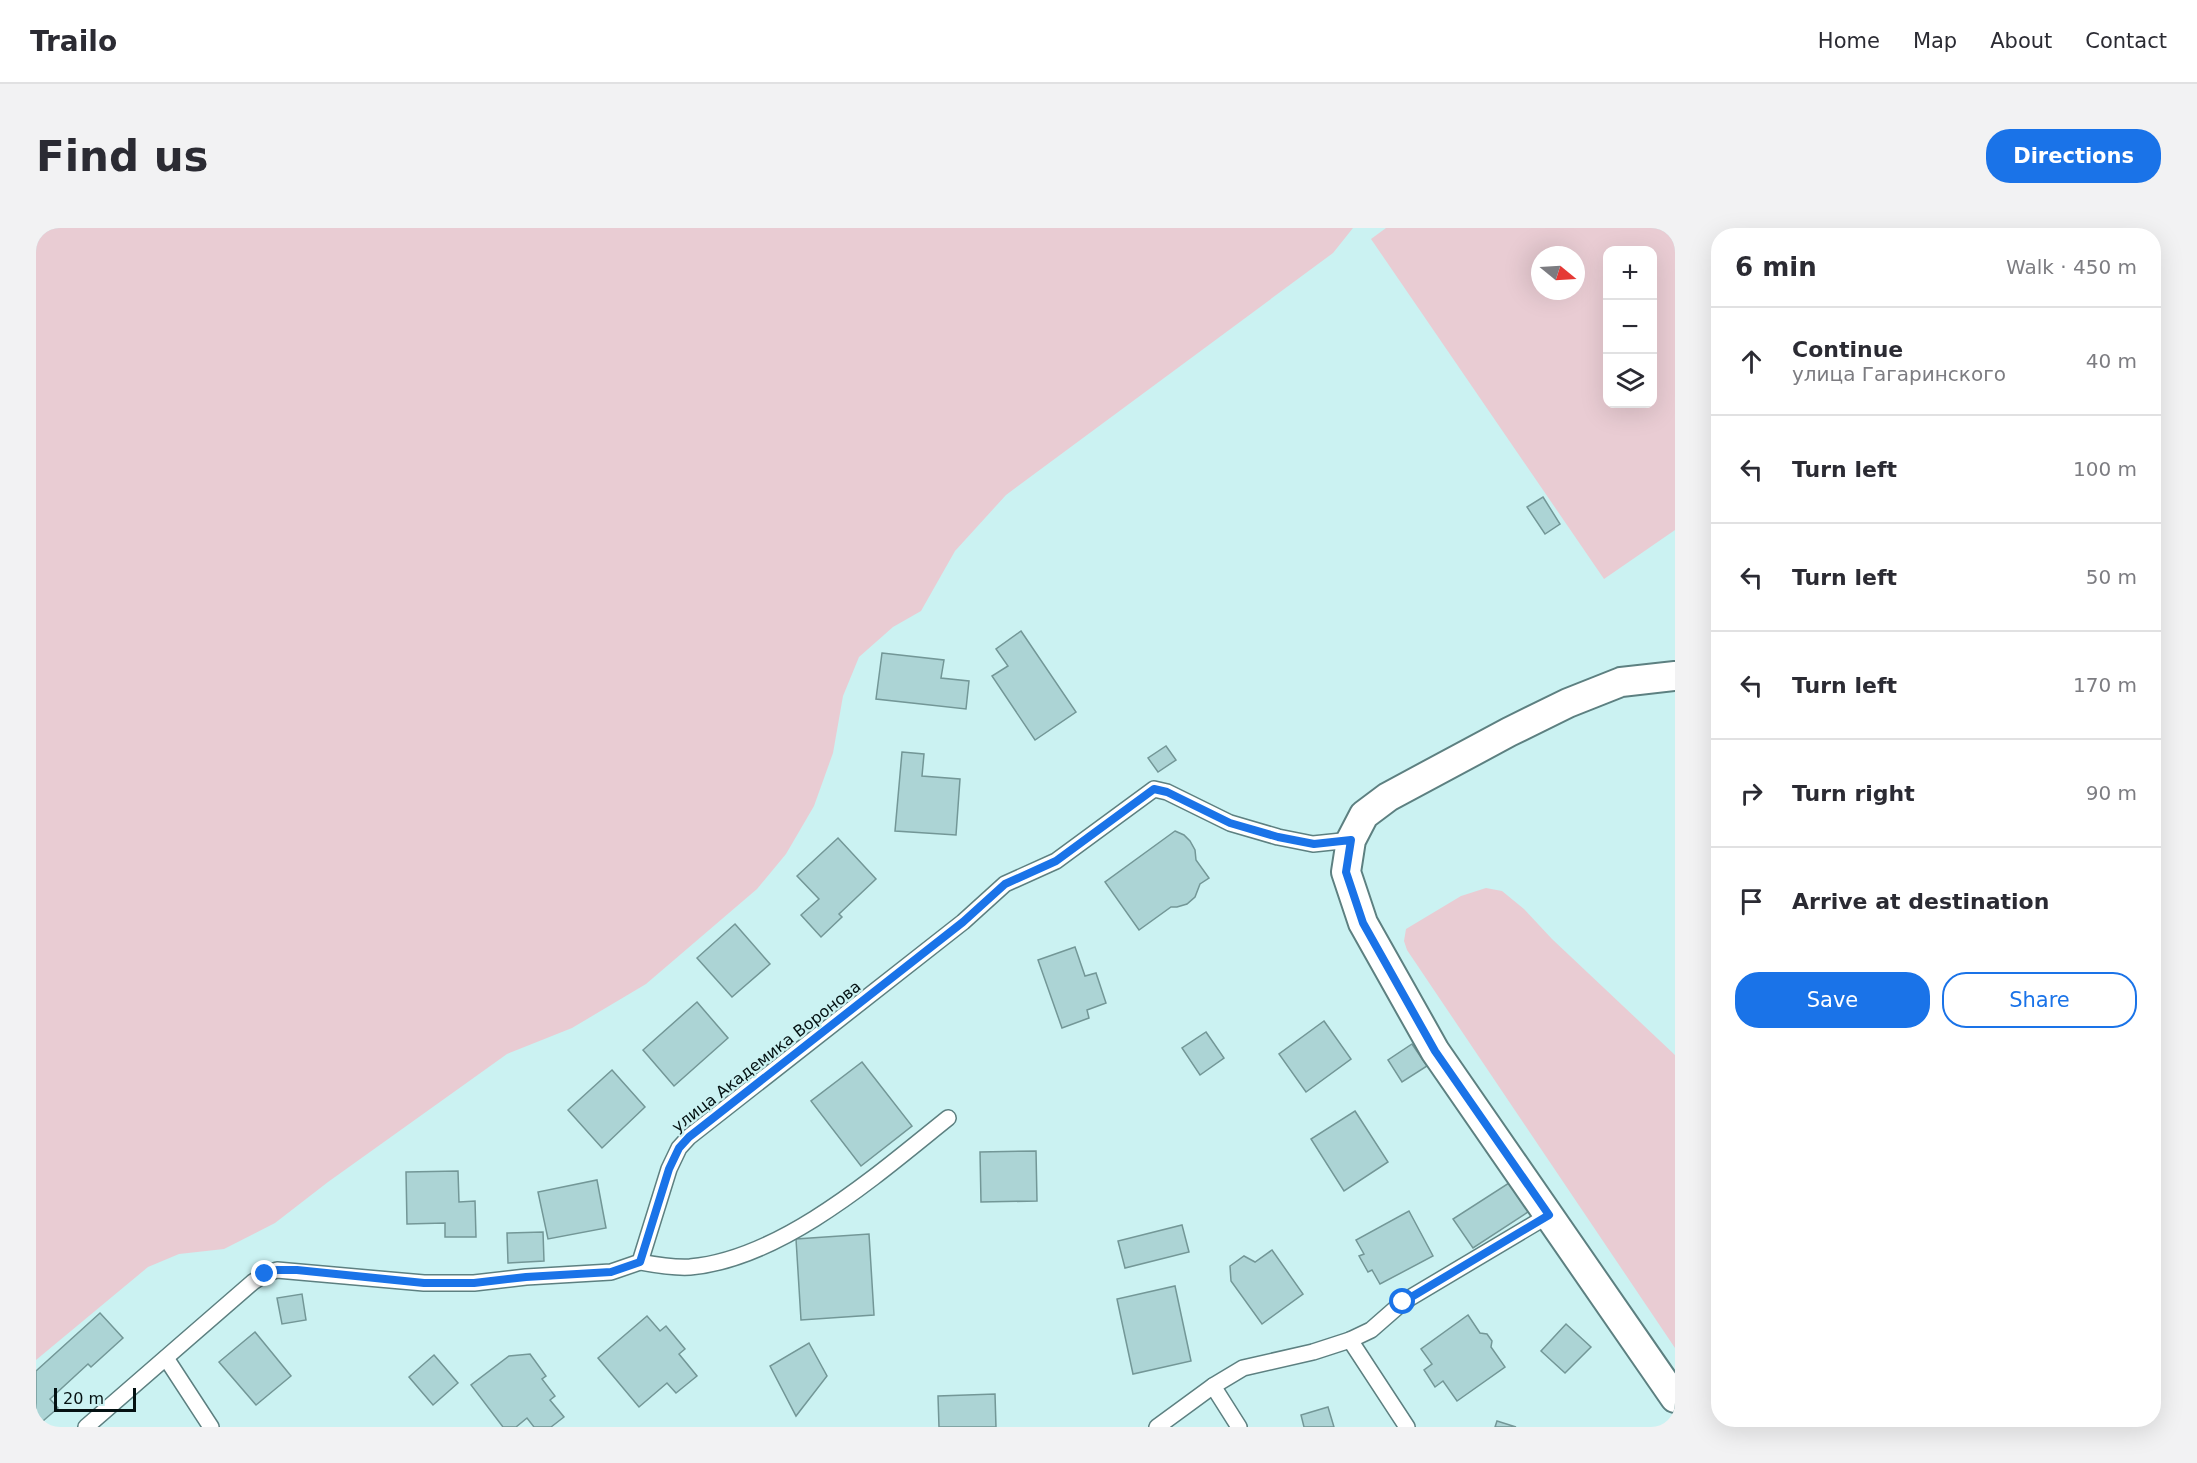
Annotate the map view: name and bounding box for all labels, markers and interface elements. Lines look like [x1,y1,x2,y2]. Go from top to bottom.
text: Trailo [30,25,117,58]
text: Home [1818,29,1880,53]
text: Map [1913,29,1957,53]
text: About [1990,29,2052,53]
text: Contact [2085,29,2167,53]
button: Directions [1986,129,2161,183]
text: Find us [36,132,209,181]
north arrow [1531,246,1585,300]
map controls [1603,246,1657,408]
button: + [1603,246,1657,300]
text: 6 min [1735,252,1817,282]
text: Walk · 450 m [2006,255,2137,279]
button: − [1603,300,1657,354]
text: Continue [1792,337,1903,362]
icon: ahead [1735,345,1768,378]
text: 40 m [2086,349,2137,373]
button: layers [1603,354,1657,408]
text: улица Гагаринского [1792,362,2006,386]
icon: left [1735,453,1768,486]
text: Turn left [1792,457,1897,482]
text: 100 m [2073,457,2137,481]
icon: left [1735,561,1768,594]
text: Turn left [1792,565,1897,590]
text: 50 m [2086,565,2137,589]
icon: left [1735,669,1768,702]
text: Turn left [1792,673,1897,698]
text: 170 m [2073,673,2137,697]
icon: right [1735,777,1768,810]
text: Turn right [1792,781,1915,806]
text: 90 m [2086,781,2137,805]
icon: arrive [1735,885,1768,918]
text: Arrive at destination [1792,889,2049,914]
button: Save [1735,972,1930,1028]
button: Share [1942,972,2137,1028]
street label: улица Академика Воронова [668,977,865,1136]
route end [251,1260,277,1286]
route start [1389,1288,1415,1314]
scale bar [54,1385,136,1412]
text: 20 m [63,1389,104,1408]

